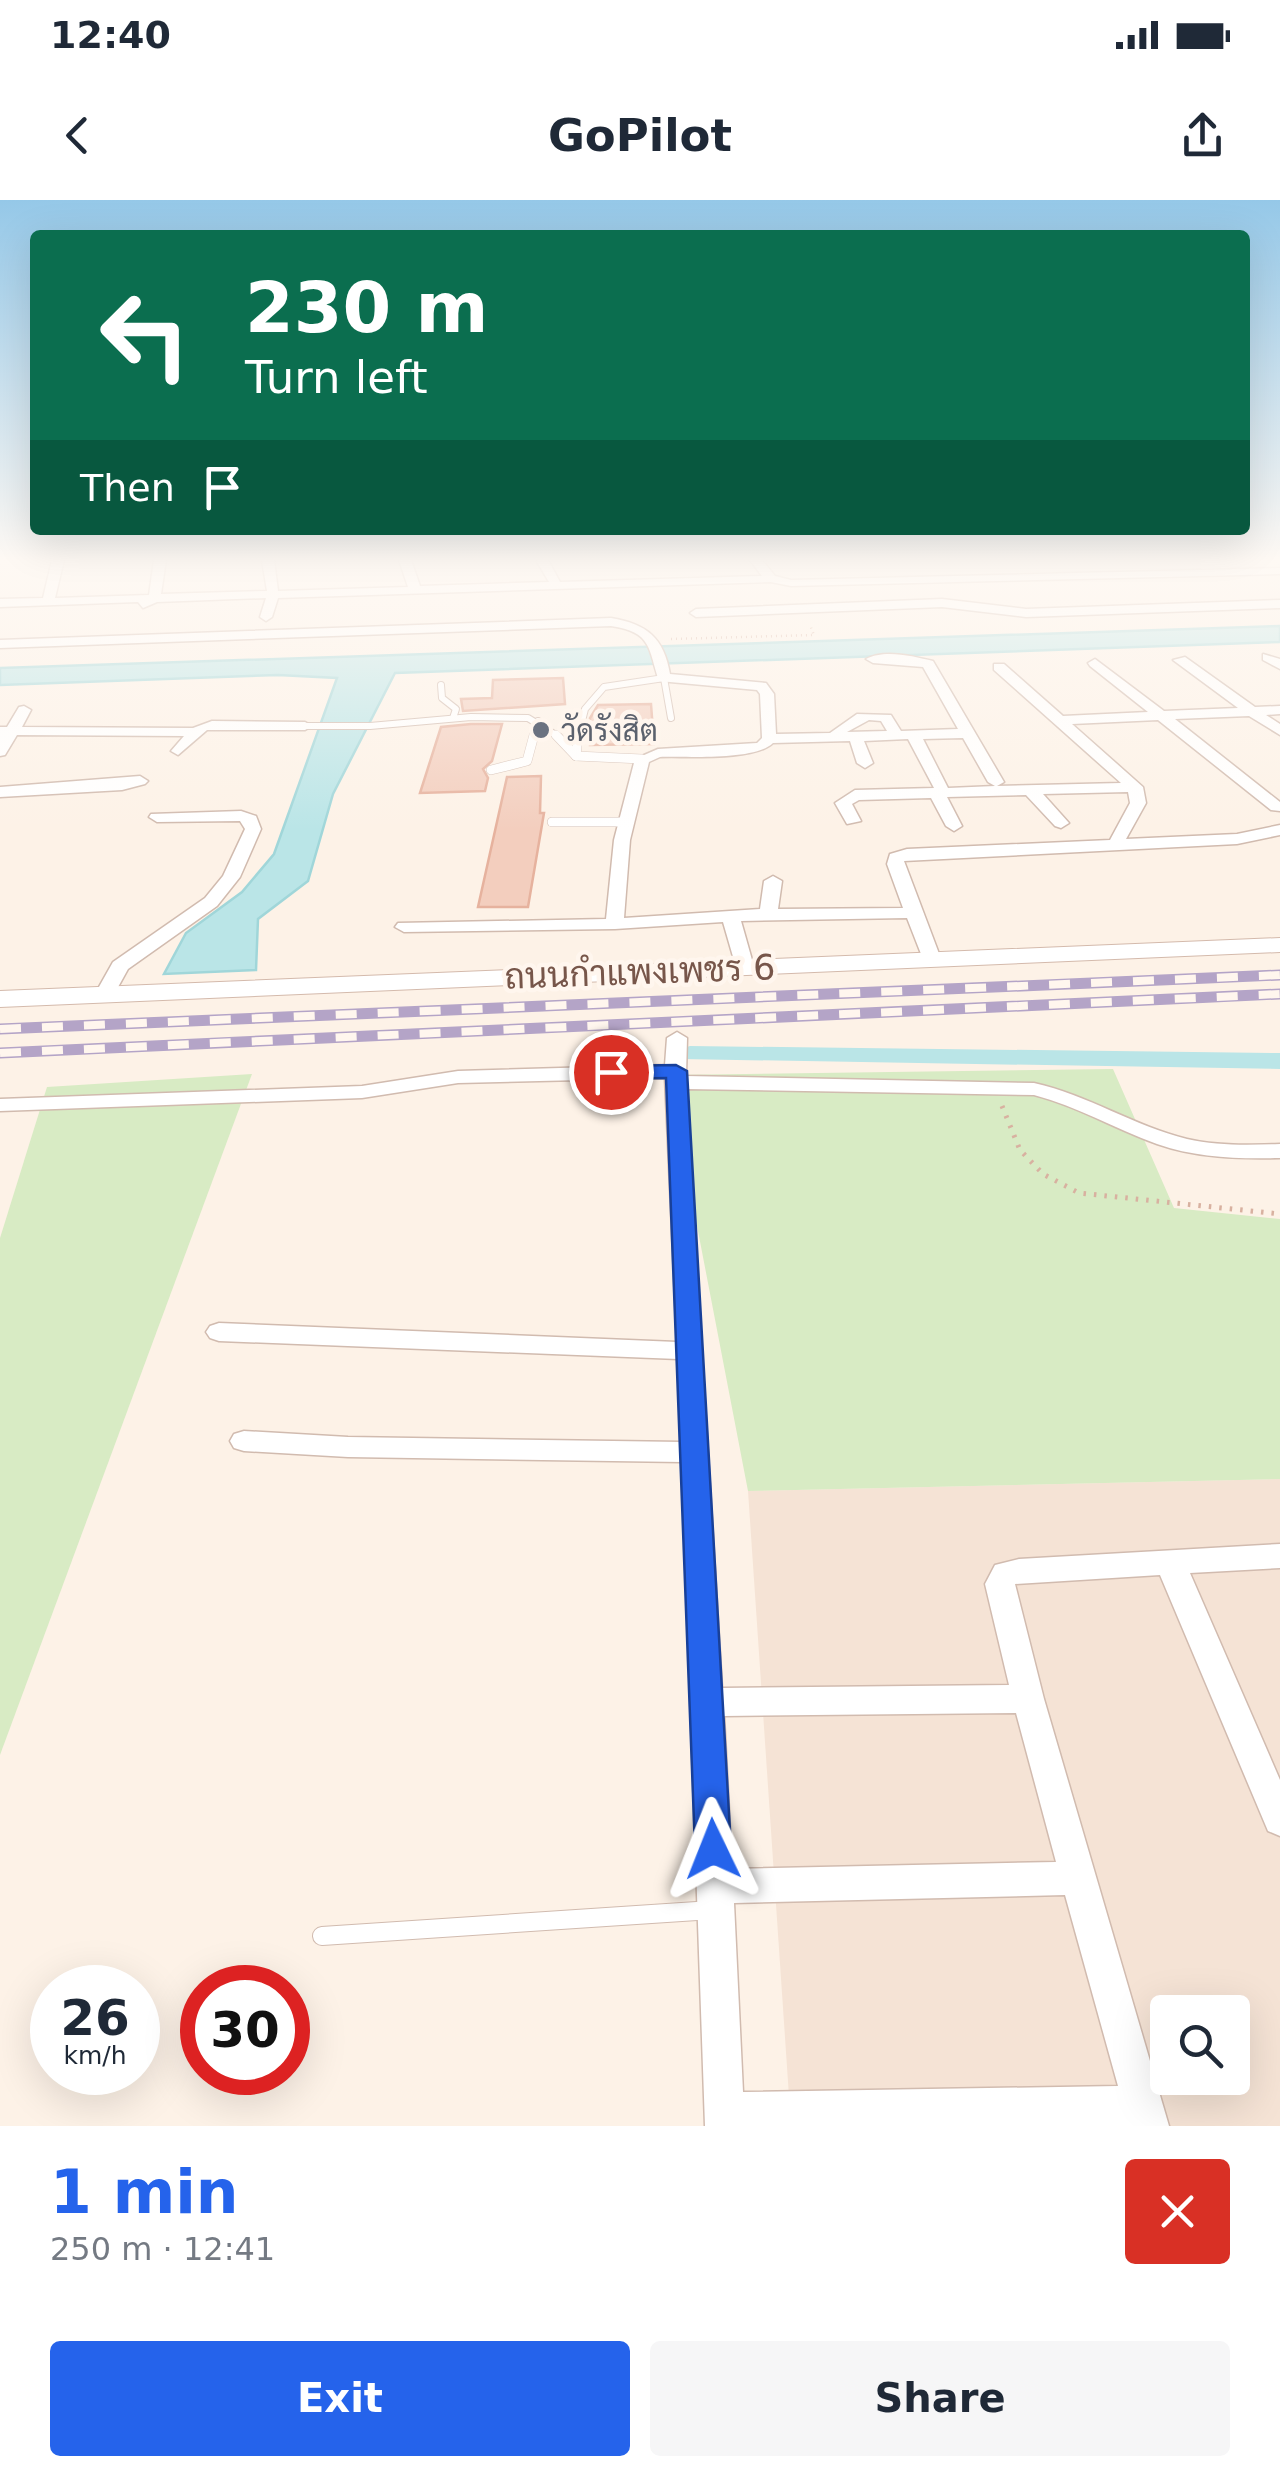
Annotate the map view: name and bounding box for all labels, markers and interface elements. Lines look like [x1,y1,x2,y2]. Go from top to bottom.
text: 12:40 [50,13,171,57]
icon: back [50,108,105,163]
icon: share [1175,108,1230,163]
text: GoPilot [548,109,732,162]
text: 230 m [245,267,488,349]
icon: left [80,270,210,400]
text: Turn left [245,351,428,404]
icon: arrive [195,460,250,515]
text: Then [80,466,175,510]
place label: วัดรังสิต [561,712,658,748]
marker: วัดรังสิต [530,719,552,741]
street label: ถนนกำแพงเพชร 6 [504,947,776,997]
pin [569,1030,654,1115]
icon: arrive [584,1045,639,1100]
position arrow [661,1797,765,1901]
speed limit sign: 30 [180,1965,310,2095]
text: 26 [60,1989,130,2047]
map controls [1150,1995,1250,2095]
button: search [1150,1995,1250,2095]
text: km/h [63,2041,127,2070]
text: 1 min [50,2157,238,2227]
button: close [1125,2159,1230,2264]
text: 250 m · 12:41 [50,2230,275,2268]
button: Exit [50,2341,630,2456]
button: Share [650,2341,1230,2456]

